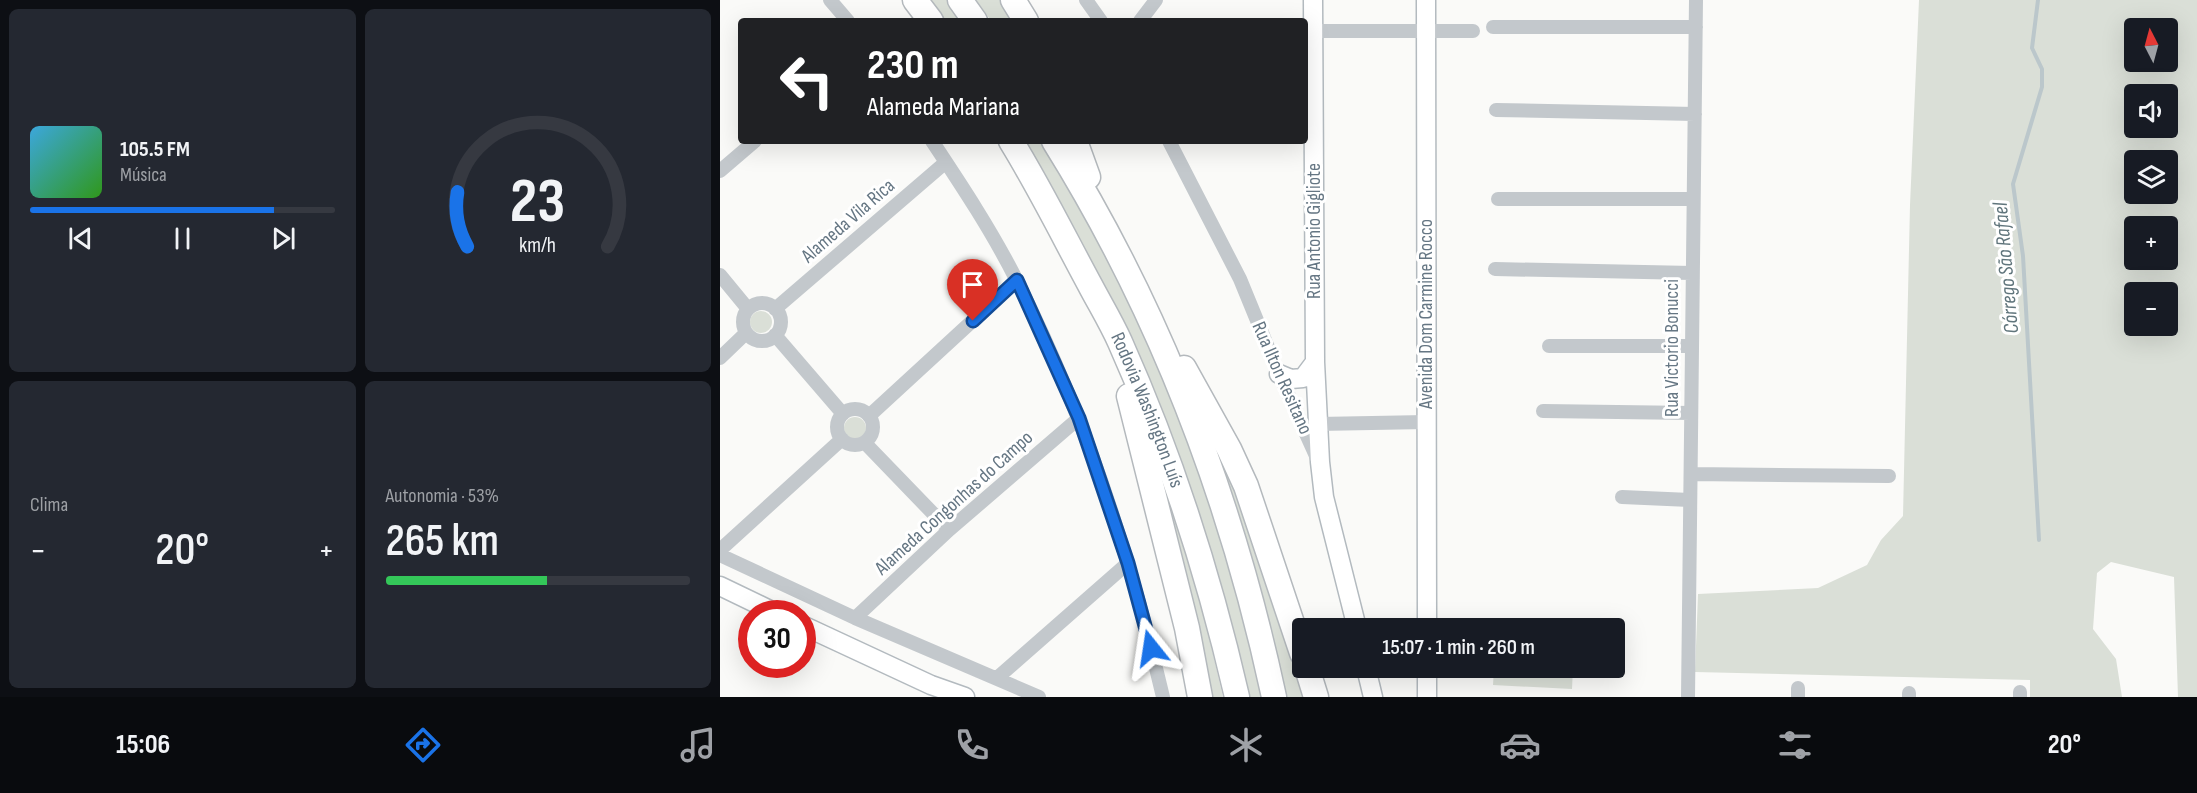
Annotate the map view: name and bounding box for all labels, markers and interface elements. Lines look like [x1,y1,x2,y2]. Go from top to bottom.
north arrow [2124,18,2178,72]
map controls [2124,18,2178,336]
text: 230 m [867,40,959,91]
icon: left [768,42,846,120]
button: sound [2124,84,2178,138]
text: Alameda Mariana [867,91,1020,123]
text: 105.5 FM [120,136,190,163]
button: layers [2124,150,2178,204]
text: Música [120,163,167,187]
street label: Rua Antonio Gigliote [1302,163,1326,299]
text: 23 [510,166,565,241]
street label: Alameda Vila Rica [796,174,900,269]
water label: Córrego São Rafael [1988,200,2024,335]
button: + [2124,216,2178,270]
street label: Avenida Dom Carmine Rocco [1414,219,1438,410]
icon: previous [64,222,97,255]
icon: pause [166,222,199,255]
icon: next [267,222,300,255]
text: km/h [519,234,556,259]
pin [947,259,998,321]
icon: arrive [956,268,989,301]
street label: Rua Victorio Bonucci [1660,279,1684,417]
button: − [2124,282,2178,336]
street label: Rua Ilton Resitano [1246,318,1318,438]
street label: Rodovia Washington Luís [1105,328,1189,491]
street label: Alameda Congonhas do Campo [869,426,1038,581]
text: Autonomia · 53% [386,484,499,508]
text: Clima [30,493,68,517]
text: 265 km [386,514,499,569]
text: 20° [155,523,209,578]
text: − [30,531,46,571]
text: + [318,531,335,571]
speed limit sign: 30 [738,600,816,678]
position arrow [1119,616,1183,680]
text: 15:07 · 1 min · 260 m [1382,634,1535,661]
icon: directions [402,724,444,766]
icon: music [677,724,719,766]
icon: phone [951,724,993,766]
icon: climate [1225,724,1267,766]
icon: car [1499,724,1541,766]
icon: filters [1774,724,1816,766]
text: 15:06 [116,729,170,761]
text: 20° [2048,729,2081,761]

